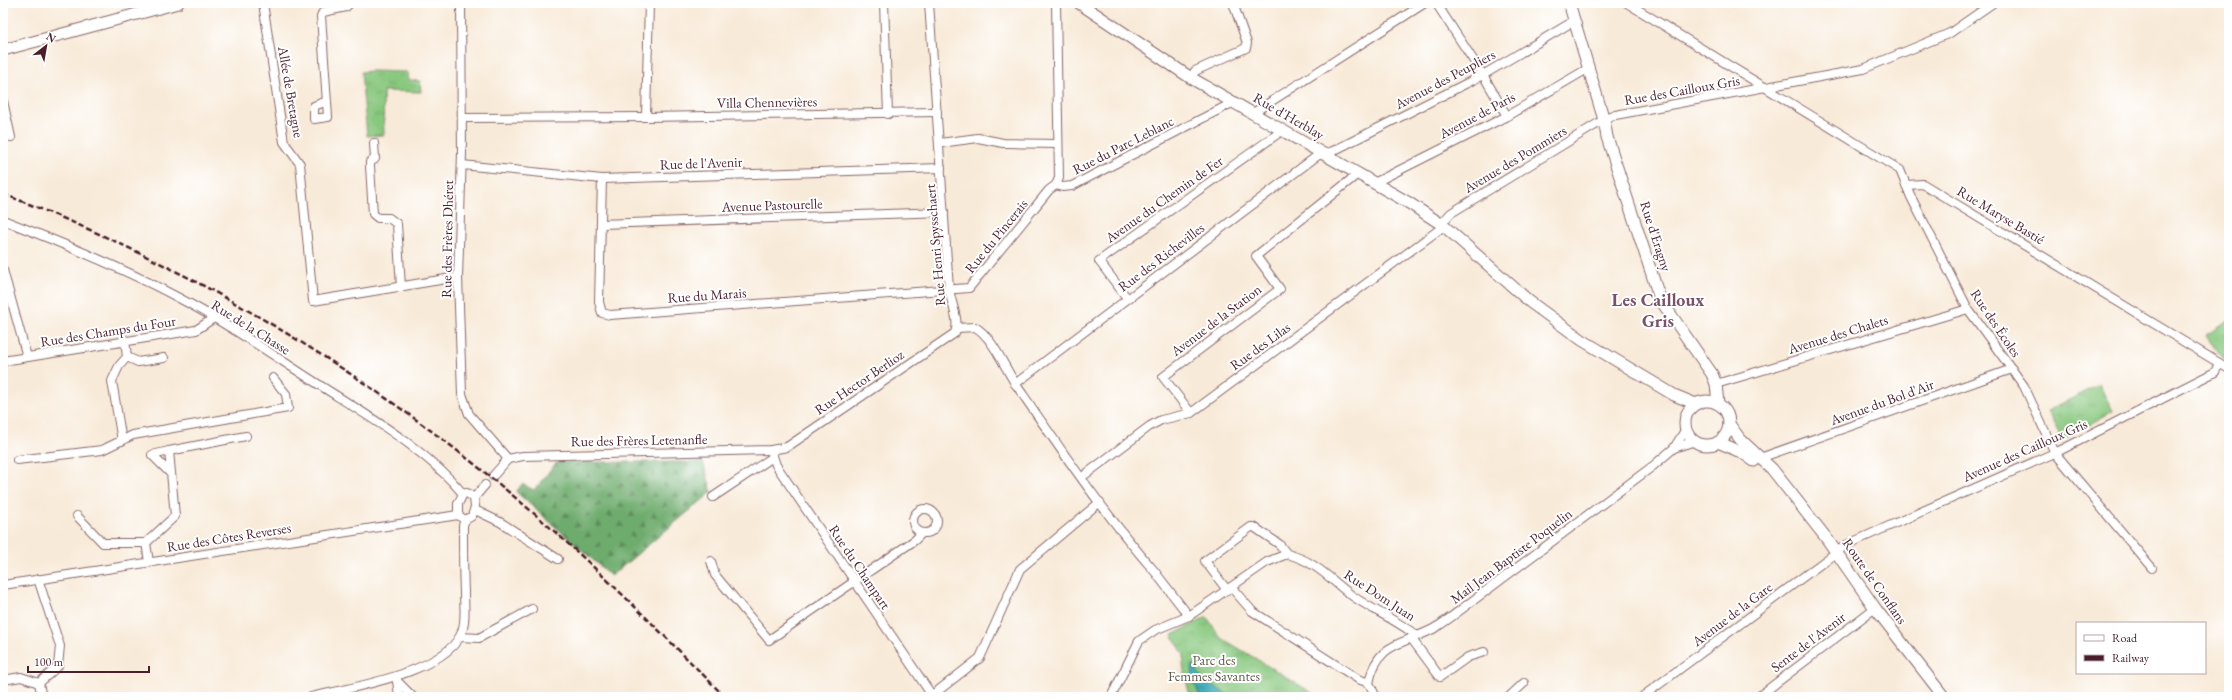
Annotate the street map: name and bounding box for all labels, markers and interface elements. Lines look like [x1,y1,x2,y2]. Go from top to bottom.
north arrow [26,26,66,66]
text: N [44,29,59,46]
street label: Allée de Bretagne [274,44,308,140]
street label: Avenue des Peupliers [1391,45,1499,114]
street label: Rue des Cailloux Gris [1623,71,1742,109]
street label: Avenue de Paris [1435,87,1519,143]
street label: Rue d'Herblay [1250,88,1328,144]
street label: Villa Chennevières [717,92,818,112]
street label: Rue du Parc Leblanc [1069,112,1177,178]
street label: Avenue des Pommiers [1459,121,1570,197]
street label: Avenue du Chemin de Fer [1101,151,1227,247]
street label: Rue de l'Avenir [659,153,743,173]
street label: Rue des Frères Dhéret [437,179,457,298]
street label: Rue Maryse Bastié [1954,182,2048,248]
street label: Rue Henri Spysschaert [921,183,949,307]
street label: Avenue Pastourelle [720,194,823,216]
street label: Rue du Pincerais [961,195,1032,277]
street label: Rue d'Eragny [1636,199,1676,274]
street label: Rue des Richevilles [1114,218,1208,295]
street label: Avenue de la Station [1166,280,1265,361]
street label: Rue du Marais [667,283,748,307]
street label: Rue des Écoles [1967,285,2026,361]
district label: Les Cailloux Gris [1612,288,1704,332]
street label: Rue de la Chasse [208,296,294,359]
street label: Avenue des Chalets [1785,310,1890,358]
street label: Rue des Champs du Four [39,311,177,351]
street label: Rue des Lilas [1226,318,1294,374]
street label: Rue Hector Berlioz [811,345,908,419]
street label: Avenue du Bol d'Air [1827,375,1937,429]
street label: Avenue des Cailloux Gris [1959,414,2091,486]
street label: Rue des Frères Letenanfle [571,430,708,450]
street label: Mail Jean Baptiste Poquelin [1447,504,1576,608]
street label: Rue des Côtes Reverses [166,518,293,556]
street label: Rue du Champart [825,521,895,613]
street label: Route de Conflans [1839,534,1912,628]
street label: Rue Dom Juan [1341,565,1420,625]
street label: Avenue de la Gare [1687,578,1776,651]
street label: Sente de l'Avenir [1767,608,1849,676]
legend [2076,622,2206,674]
text: Road [2112,630,2138,646]
scale bar [28,648,149,674]
text: Railway [2112,650,2150,666]
park label: Parc des Femmes Savantes [1168,651,1260,685]
text: 100 m [34,654,64,670]

